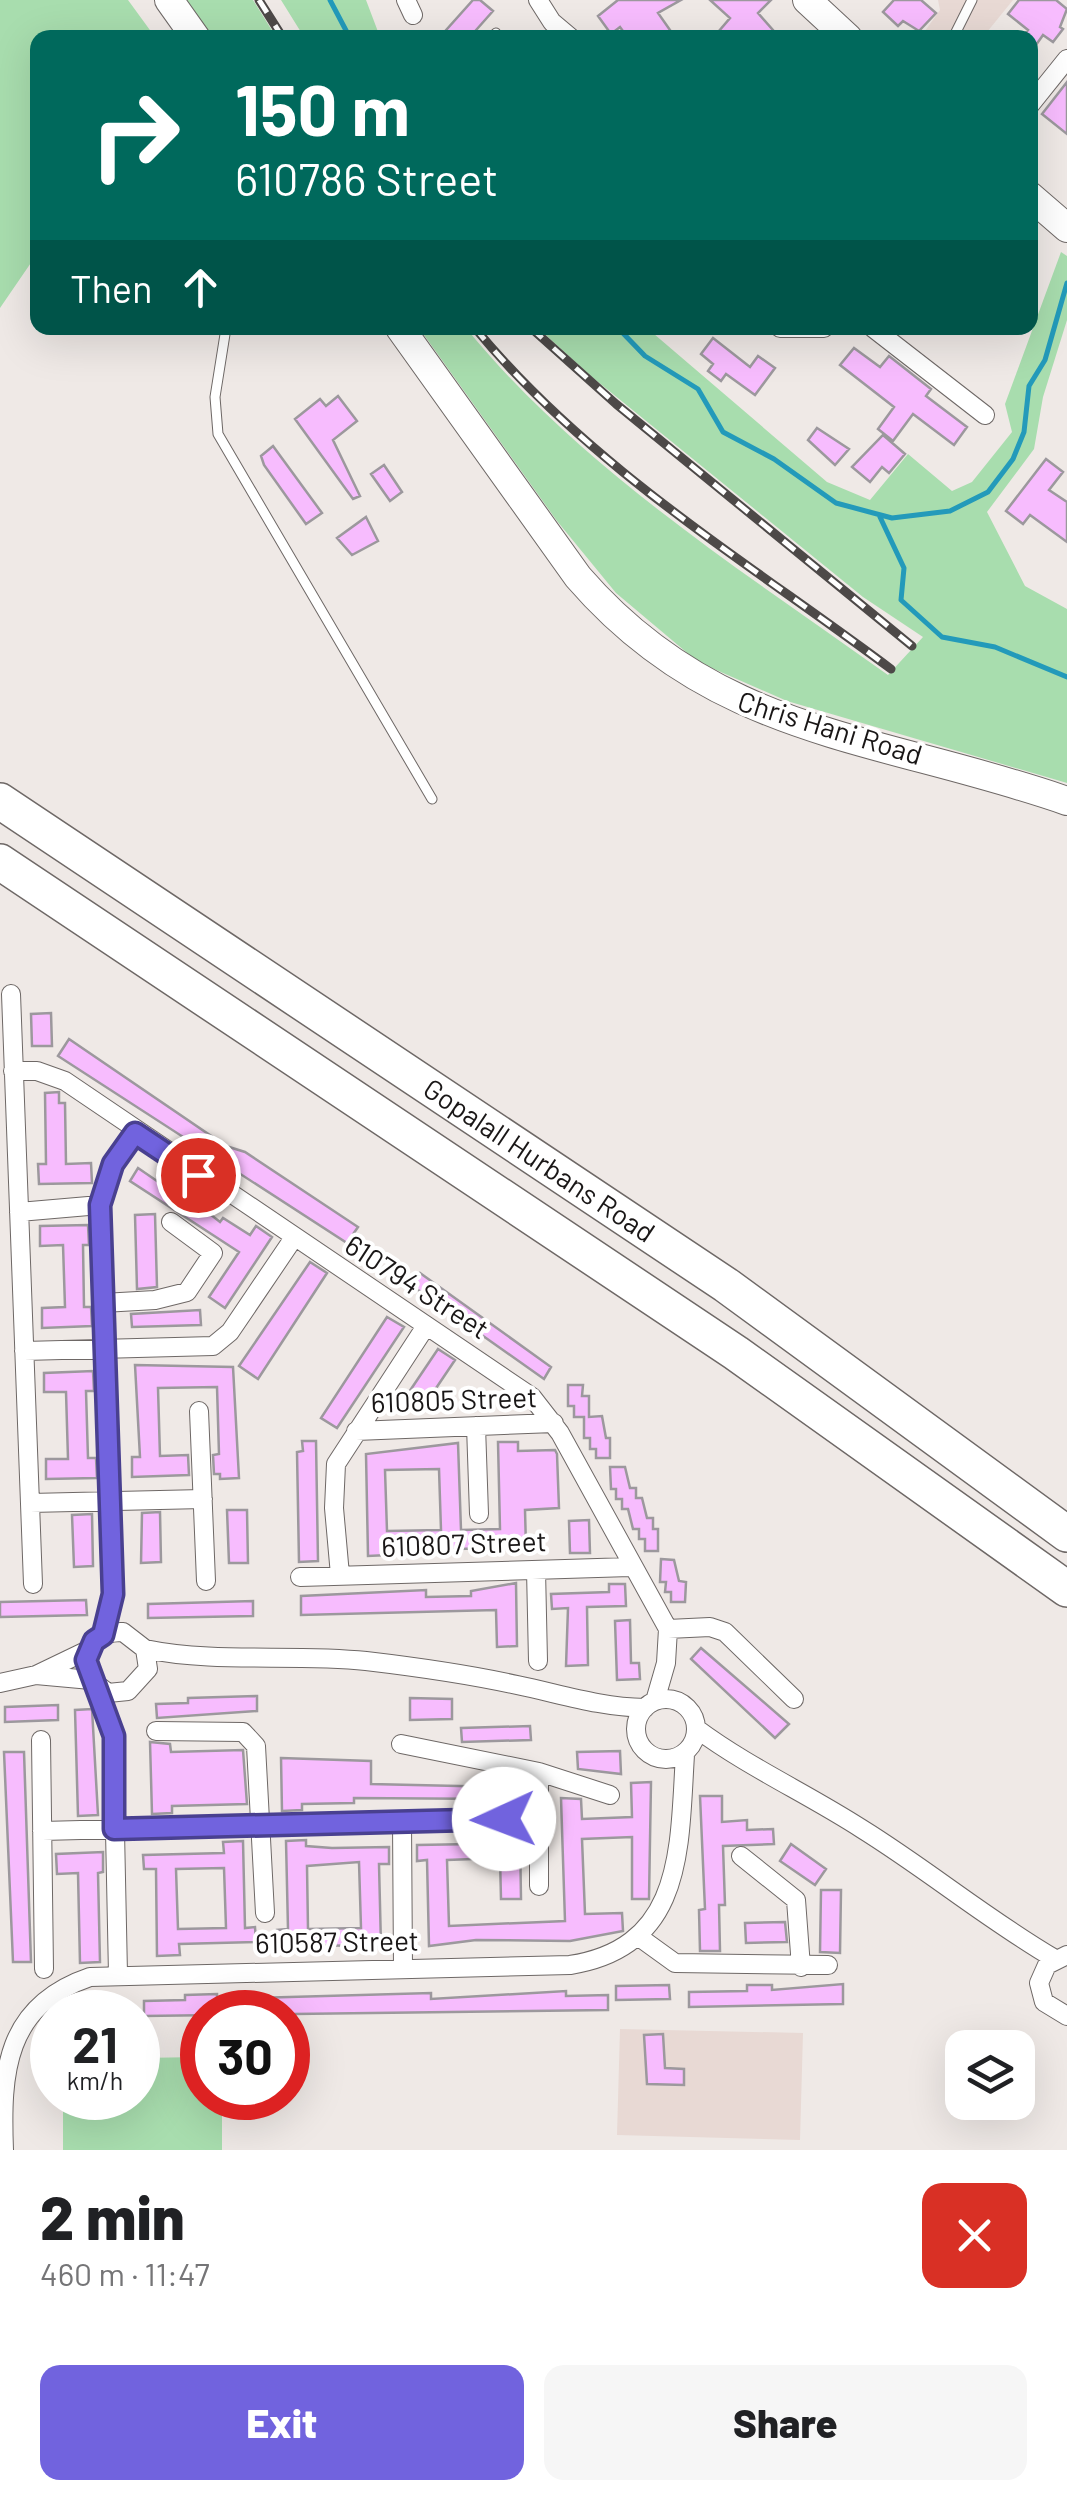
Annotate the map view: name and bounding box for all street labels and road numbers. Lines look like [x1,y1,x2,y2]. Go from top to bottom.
street label: Chris Hani Road [734,683,927,771]
street label: Gopalall Hurbans Road [418,1070,662,1249]
street label: 610794 Street [339,1227,496,1345]
street label: 610805 Street [370,1379,538,1419]
street label: 610807 Street [381,1523,547,1563]
street label: 610587 Street [255,1923,419,1959]

